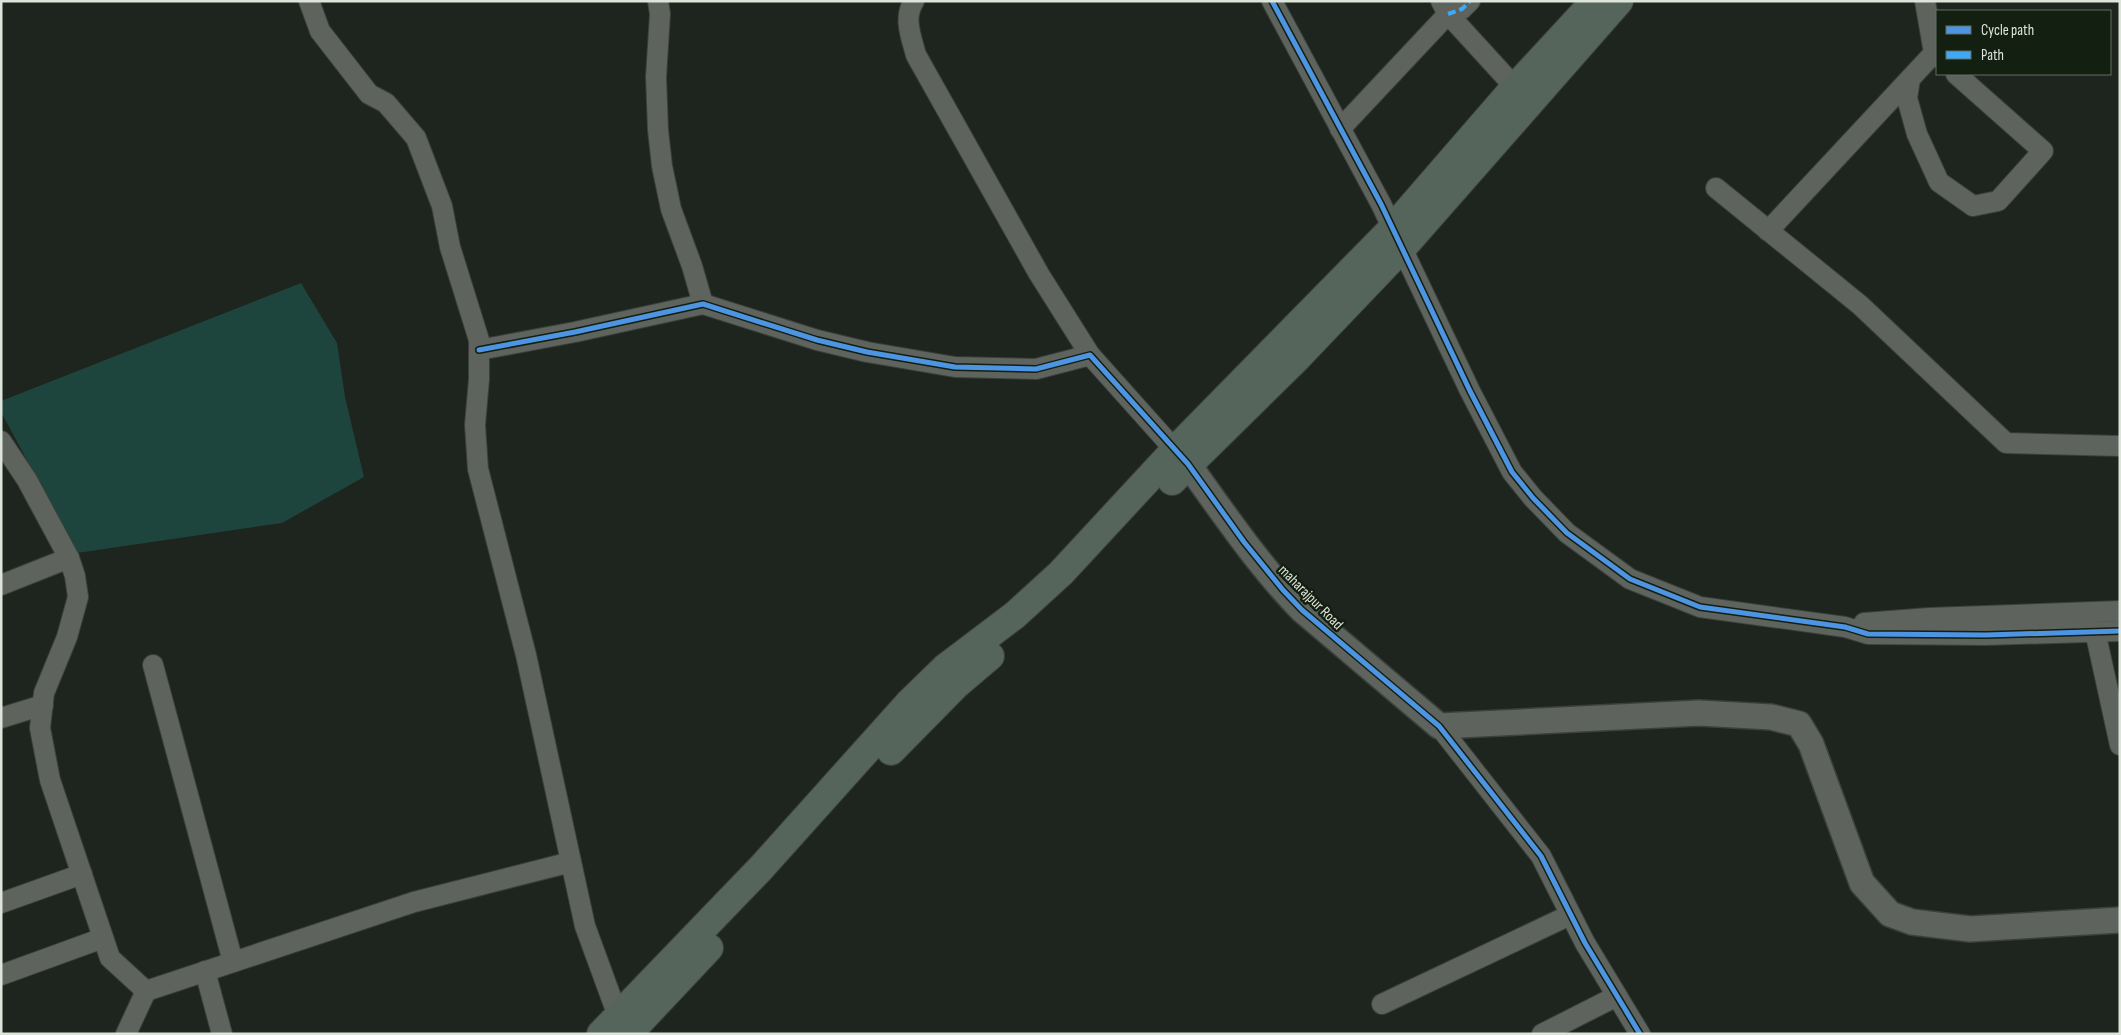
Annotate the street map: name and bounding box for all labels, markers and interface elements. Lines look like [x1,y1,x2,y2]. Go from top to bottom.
legend [1936,10,2111,75]
text: Cycle path [1981,21,2034,40]
text: Path [1981,46,2004,65]
street label: maharajpur Road [1274,561,1347,634]

